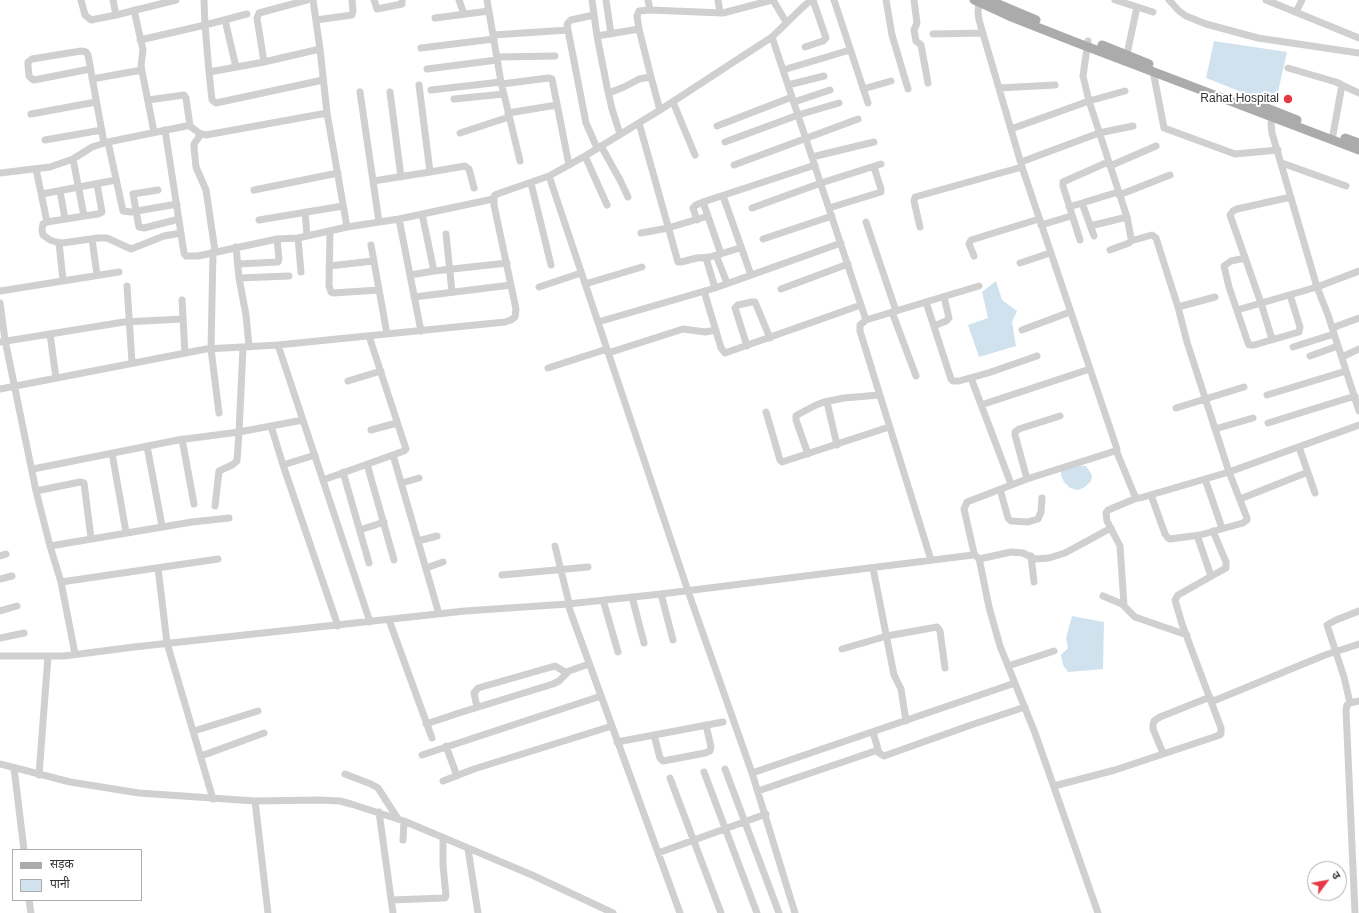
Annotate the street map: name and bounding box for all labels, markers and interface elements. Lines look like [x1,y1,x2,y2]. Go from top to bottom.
place label: Rahat Hospital [1200,92,1279,106]
marker: Rahat Hospital [1282,93,1294,105]
legend [12,849,142,901]
text: सड़क [50,857,74,871]
north arrow [1307,861,1347,901]
text: उ [1330,869,1343,881]
text: पानी [50,877,70,891]

